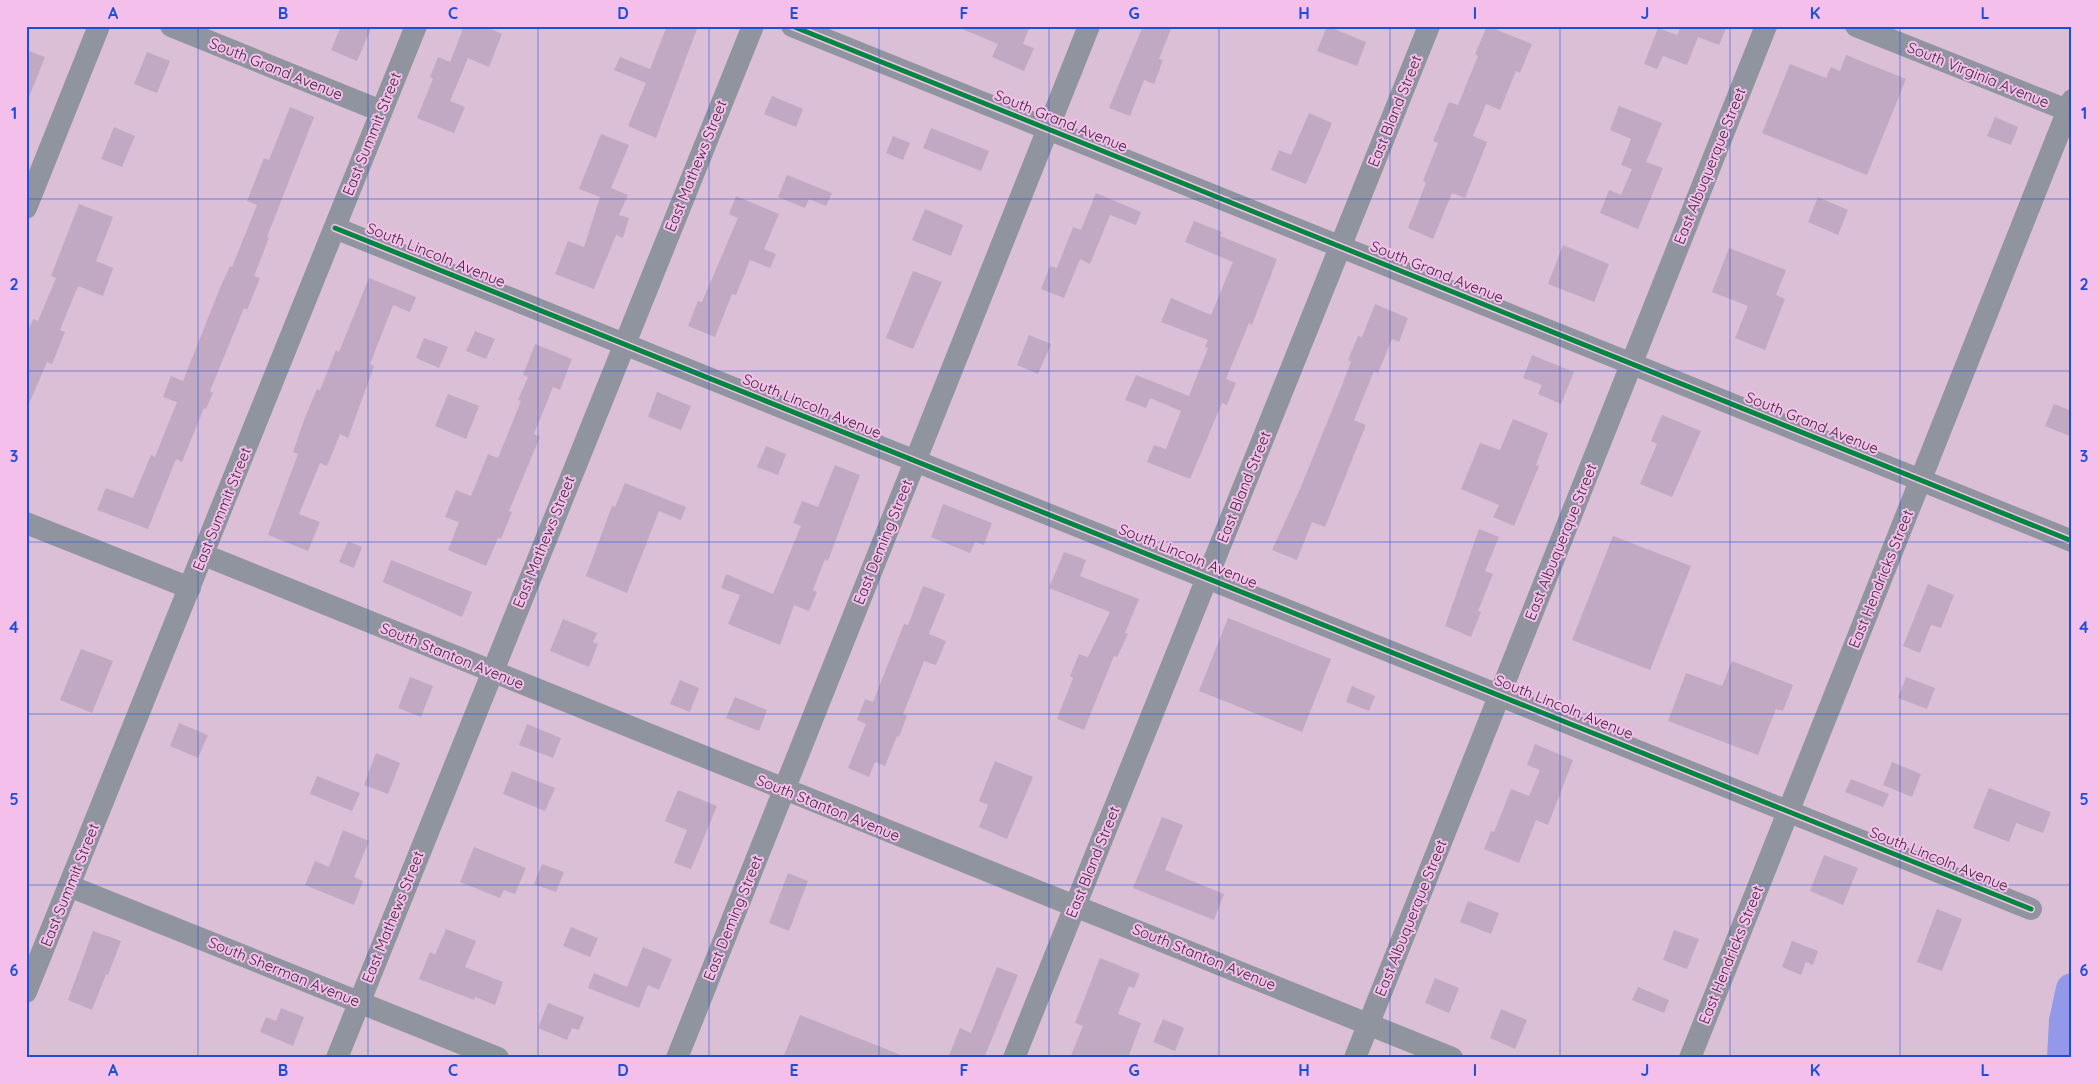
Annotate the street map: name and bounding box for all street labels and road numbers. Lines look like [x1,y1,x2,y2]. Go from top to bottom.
street label: South Grand Avenue [207,33,346,104]
street label: South Virginia Avenue [1904,37,2052,112]
street label: East Bland Street [1363,52,1426,170]
street label: East Summit Street [338,69,405,198]
street label: South Grand Avenue [992,85,1131,156]
street label: East Albuquerque Street [1669,85,1750,247]
street label: East Mathews Street [660,97,731,235]
street label: South Lincoln Avenue [364,218,508,291]
street label: South Grand Avenue [1368,236,1507,307]
street label: South Lincoln Avenue [740,369,884,442]
street label: South Grand Avenue [1743,387,1882,458]
street label: East Bland Street [1212,428,1275,546]
street label: East Summit Street [188,444,255,573]
street label: East Albuquerque Street [1520,461,1601,623]
street label: East Mathews Street [508,473,579,611]
street label: East Deming Street [849,476,916,607]
street label: East Hendricks Street [1844,507,1917,651]
street label: South Lincoln Avenue [1116,519,1260,592]
street label: South Stanton Avenue [378,618,527,693]
street label: South Lincoln Avenue [1492,670,1636,743]
street label: South Stanton Avenue [754,770,903,845]
street label: East Bland Street [1061,803,1124,921]
street label: East Summit Street [36,820,103,949]
street label: South Lincoln Avenue [1867,822,2011,895]
street label: East Albuquerque Street [1370,837,1451,999]
street label: East Mathews Street [357,848,428,986]
street label: East Deming Street [699,852,766,983]
street label: East Hendricks Street [1694,883,1767,1027]
street label: South Stanton Avenue [1130,919,1279,994]
street label: South Sherman Avenue [206,932,363,1011]

